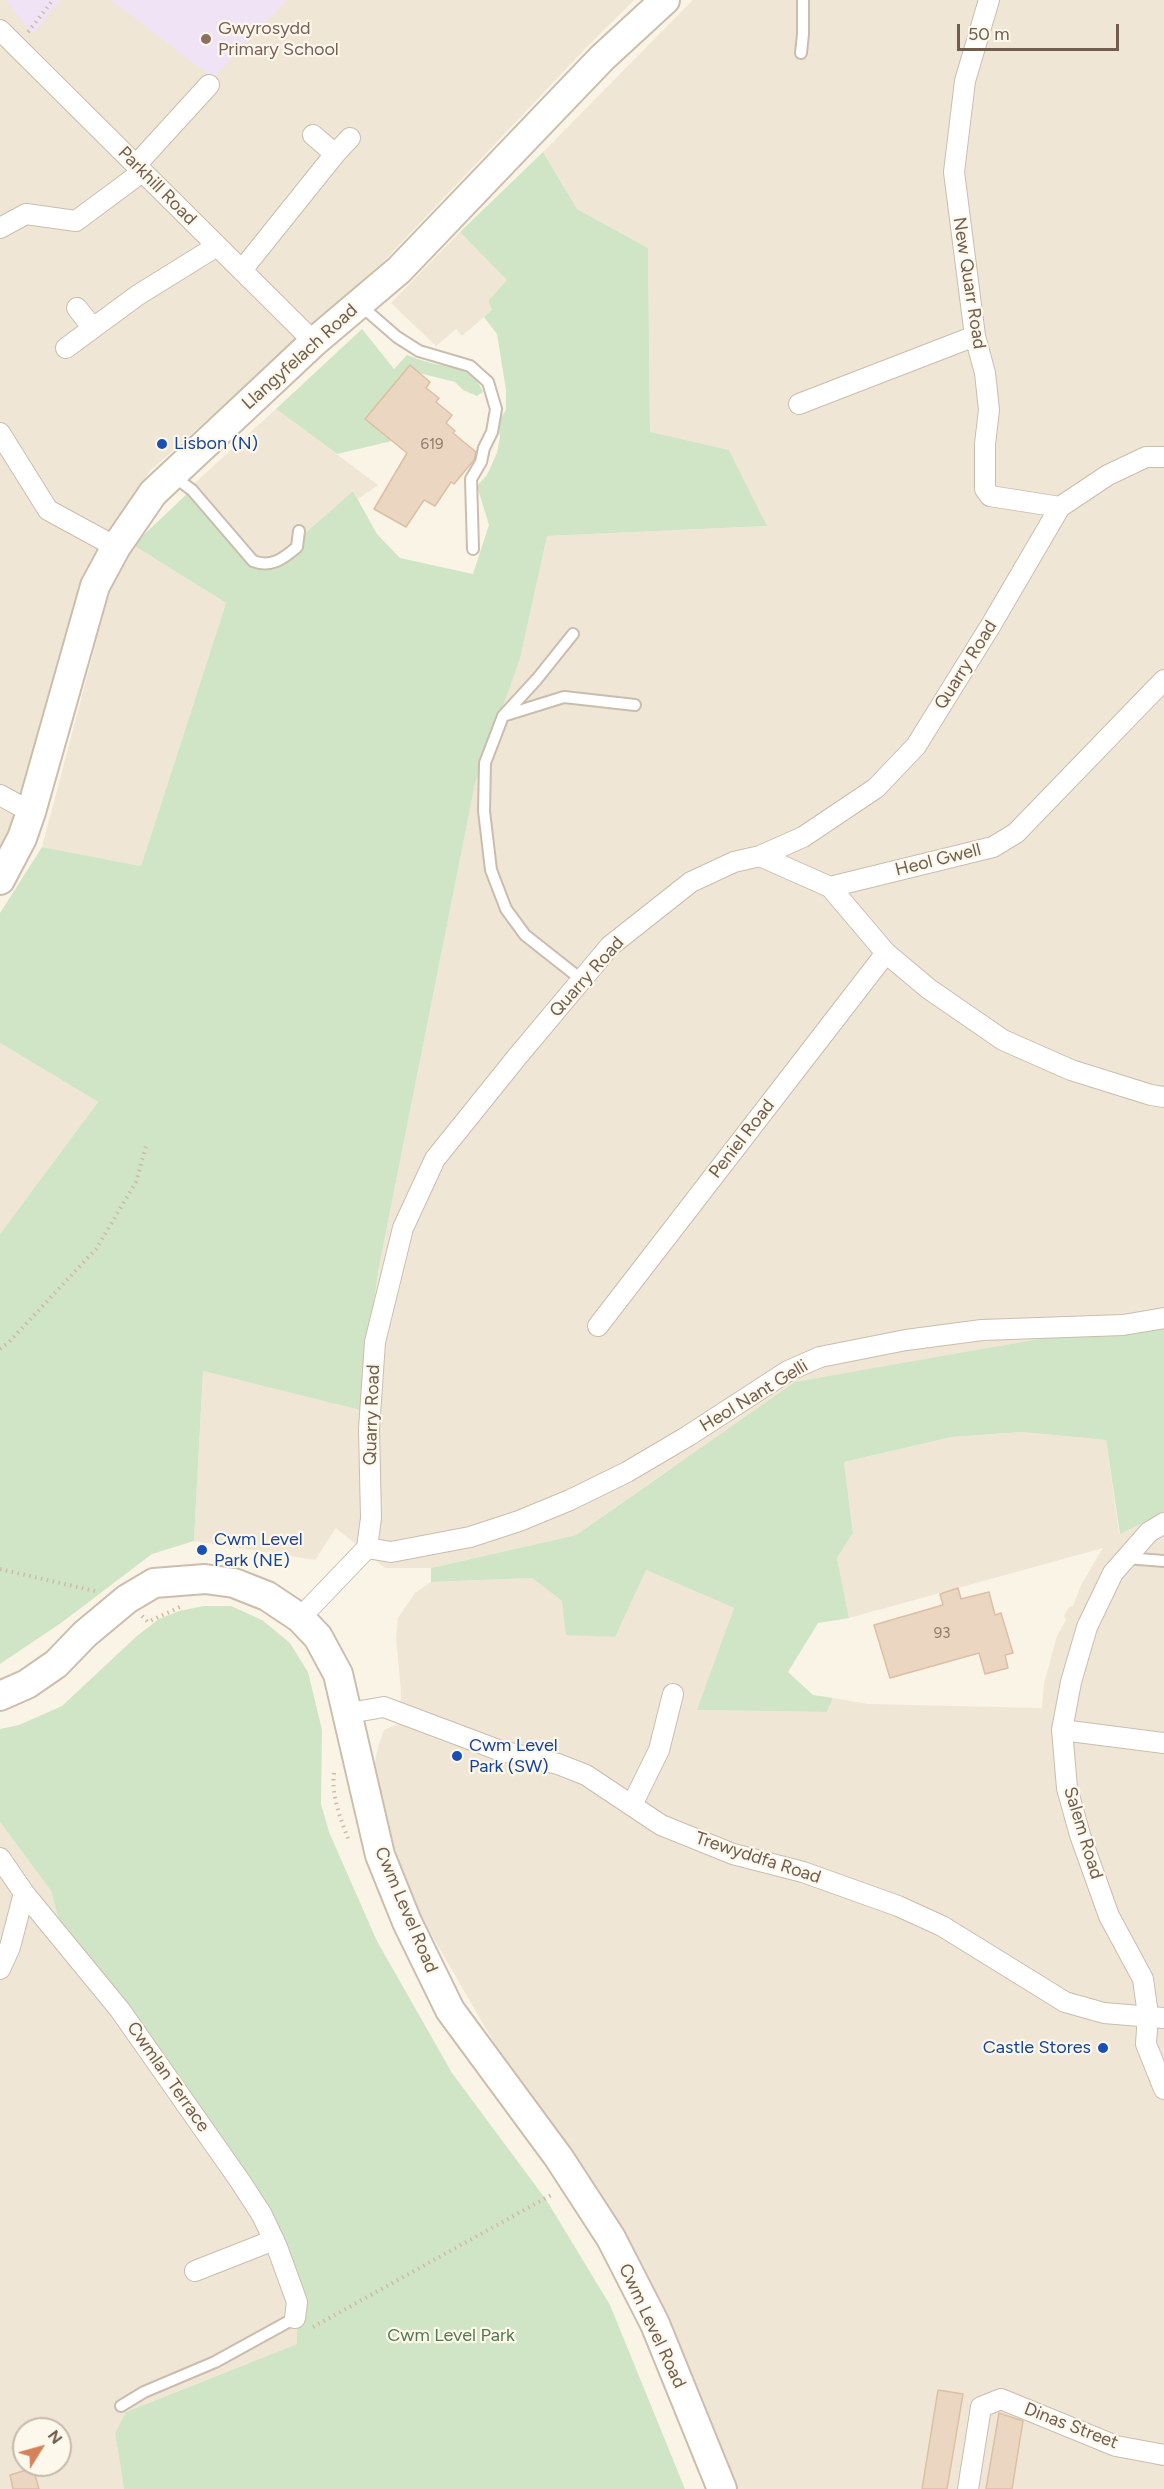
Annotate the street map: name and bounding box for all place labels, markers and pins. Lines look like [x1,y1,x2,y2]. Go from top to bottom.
place label: Gwyrosydd Primary School [218,18,339,60]
marker: Gwyrosydd Primary School [199,32,213,46]
place label: Lisbon (N) [174,433,258,455]
marker: Lisbon (N) [155,437,169,451]
place label: Cwm Level Park (NE) [214,1529,303,1572]
marker: Cwm Level Park (NE) [195,1543,209,1557]
place label: Cwm Level Park (SW) [469,1735,558,1778]
marker: Cwm Level Park (SW) [450,1749,464,1763]
place label: Castle Stores [983,2037,1091,2059]
marker: Castle Stores [1096,2041,1110,2055]

